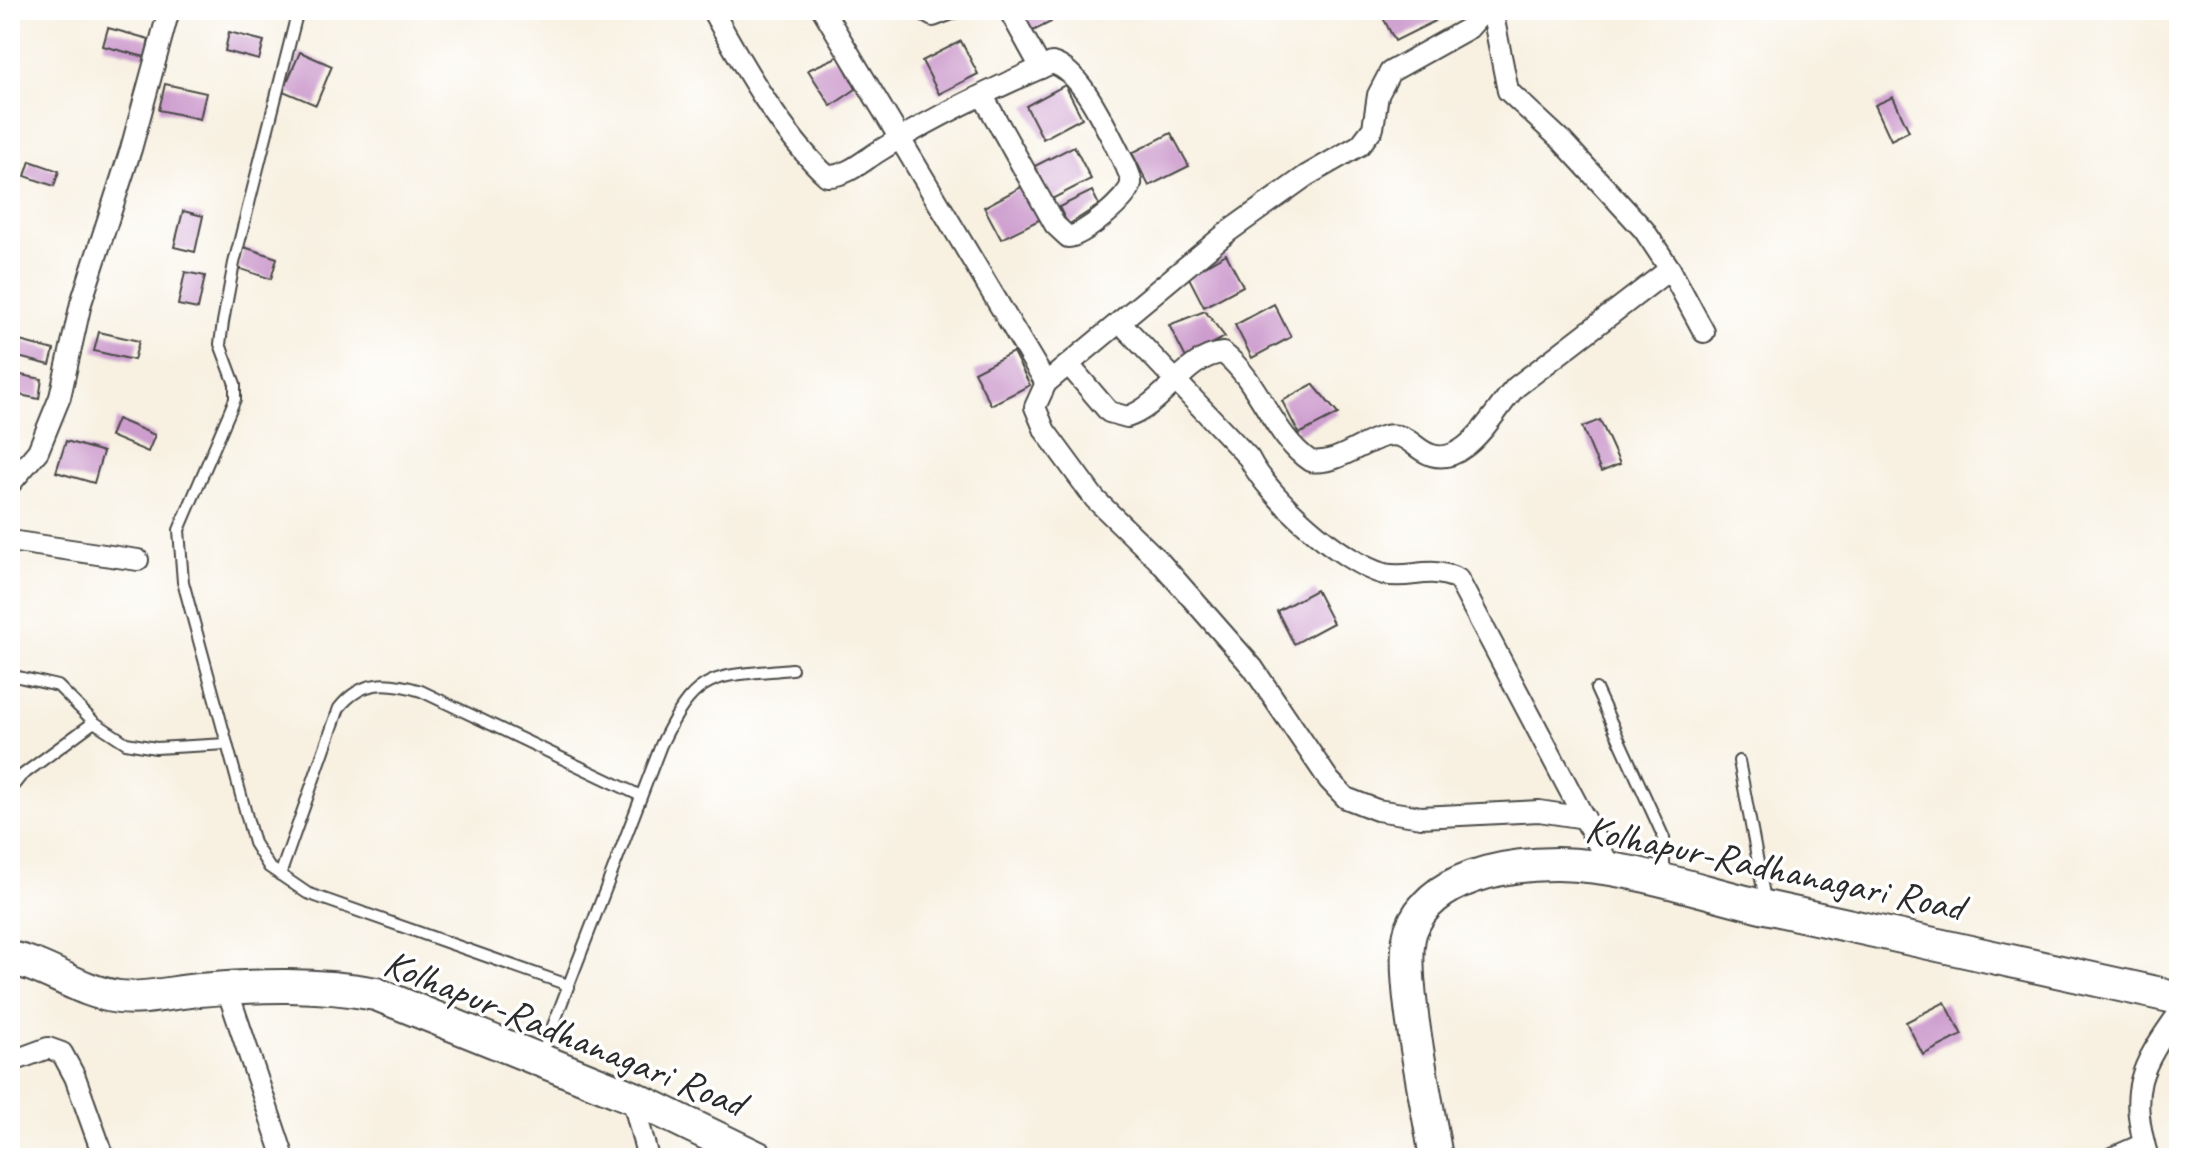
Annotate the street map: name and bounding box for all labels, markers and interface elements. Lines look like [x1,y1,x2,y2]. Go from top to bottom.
street label: Kolhapur-Radhanagari Road [1581,804,1973,934]
street label: Kolhapur-Radhanagari Road [377,938,757,1130]

